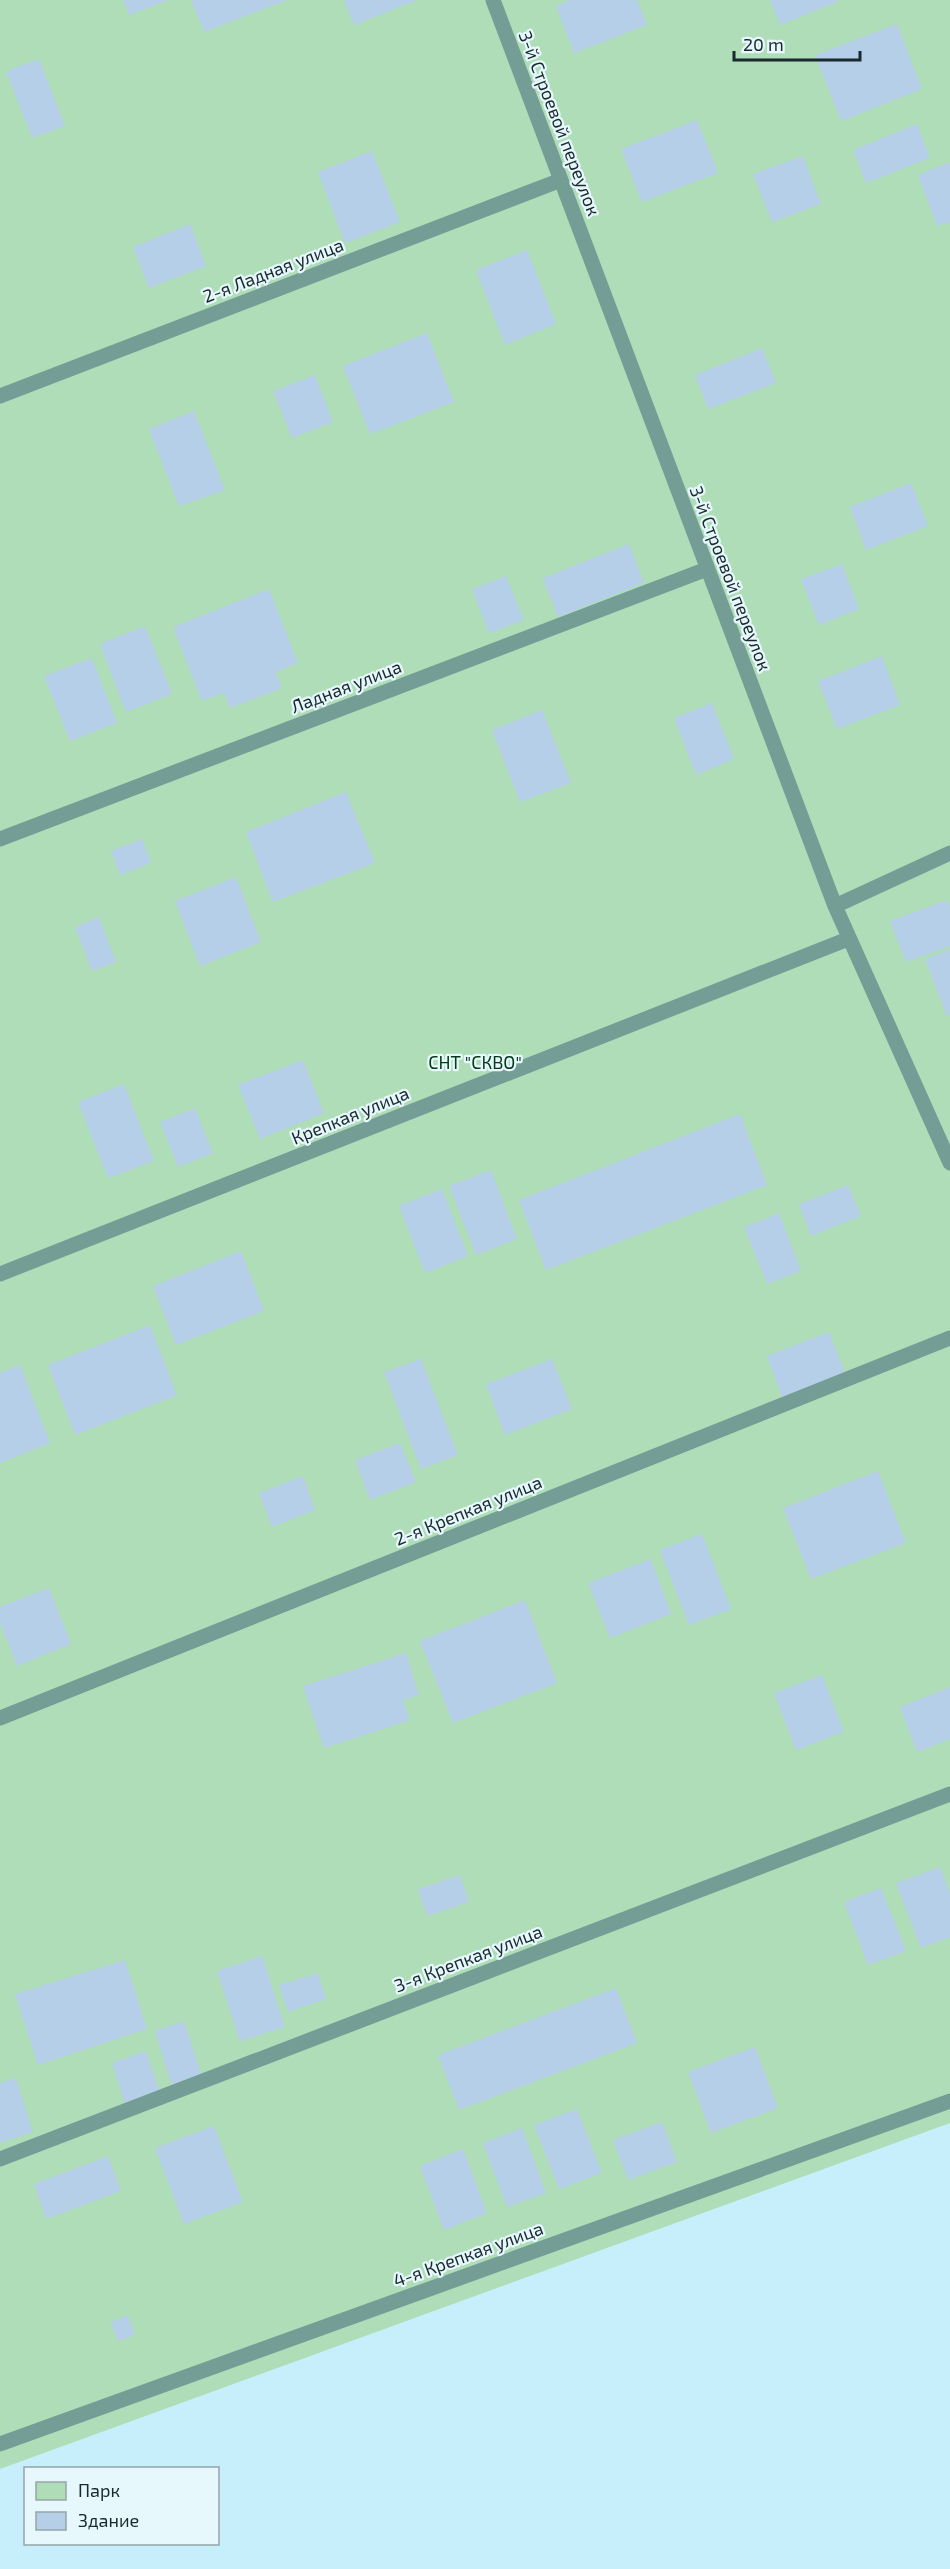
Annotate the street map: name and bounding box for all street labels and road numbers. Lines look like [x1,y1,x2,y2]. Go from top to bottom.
street label: 3-й Строевой переулок [515,27,606,219]
street label: 2-я Ладная улица [200,233,346,307]
street label: 3-й Строевой переулок [686,482,777,674]
street label: Ладная улица [288,655,404,717]
street label: Крепкая улица [288,1081,412,1149]
street label: 2-я Крепкая улица [391,1470,545,1550]
street label: 3-я Крепкая улица [391,1920,545,1996]
street label: 4-я Крепкая улица [390,2217,546,2291]

